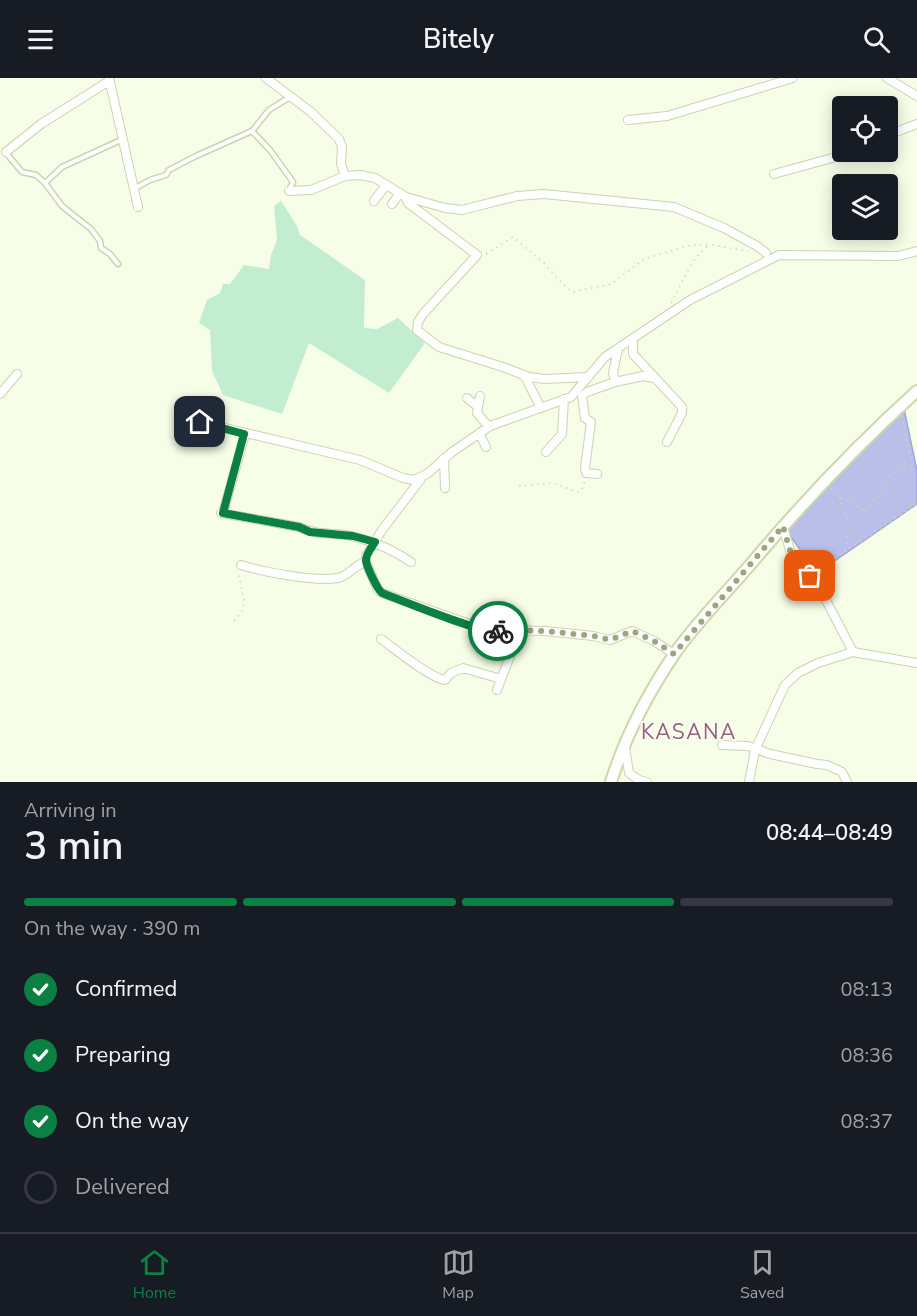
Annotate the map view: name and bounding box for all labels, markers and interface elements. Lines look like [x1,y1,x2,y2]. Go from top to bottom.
text: Bitely [423,21,494,58]
icon: menu [24,23,57,56]
icon: search [860,23,893,56]
map controls [832,96,898,240]
button: locate [832,96,898,162]
button: layers [832,174,898,240]
pin [174,396,225,447]
icon: home [183,405,216,438]
pin [784,550,835,601]
icon: bag [793,559,826,592]
courier [468,601,528,661]
icon: bike [482,615,515,648]
district label: KASANA [641,718,737,746]
text: Arriving in [24,797,117,824]
text: 08:44–08:49 [766,818,893,848]
text: 3 min [24,820,123,873]
text: On the way · 390 m [24,915,200,942]
icon: check [24,973,57,1006]
text: Confirmed [75,974,177,1004]
text: 08:13 [840,976,893,1003]
icon: check [24,1039,57,1072]
text: Preparing [75,1040,171,1070]
text: 08:36 [840,1042,893,1069]
icon: check [24,1105,57,1138]
text: On the way [75,1106,189,1136]
text: 08:37 [840,1108,893,1135]
text: Delivered [75,1172,170,1202]
tab: Home [133,1246,176,1304]
tab: Map [442,1246,475,1304]
tab: Saved [740,1246,784,1304]

